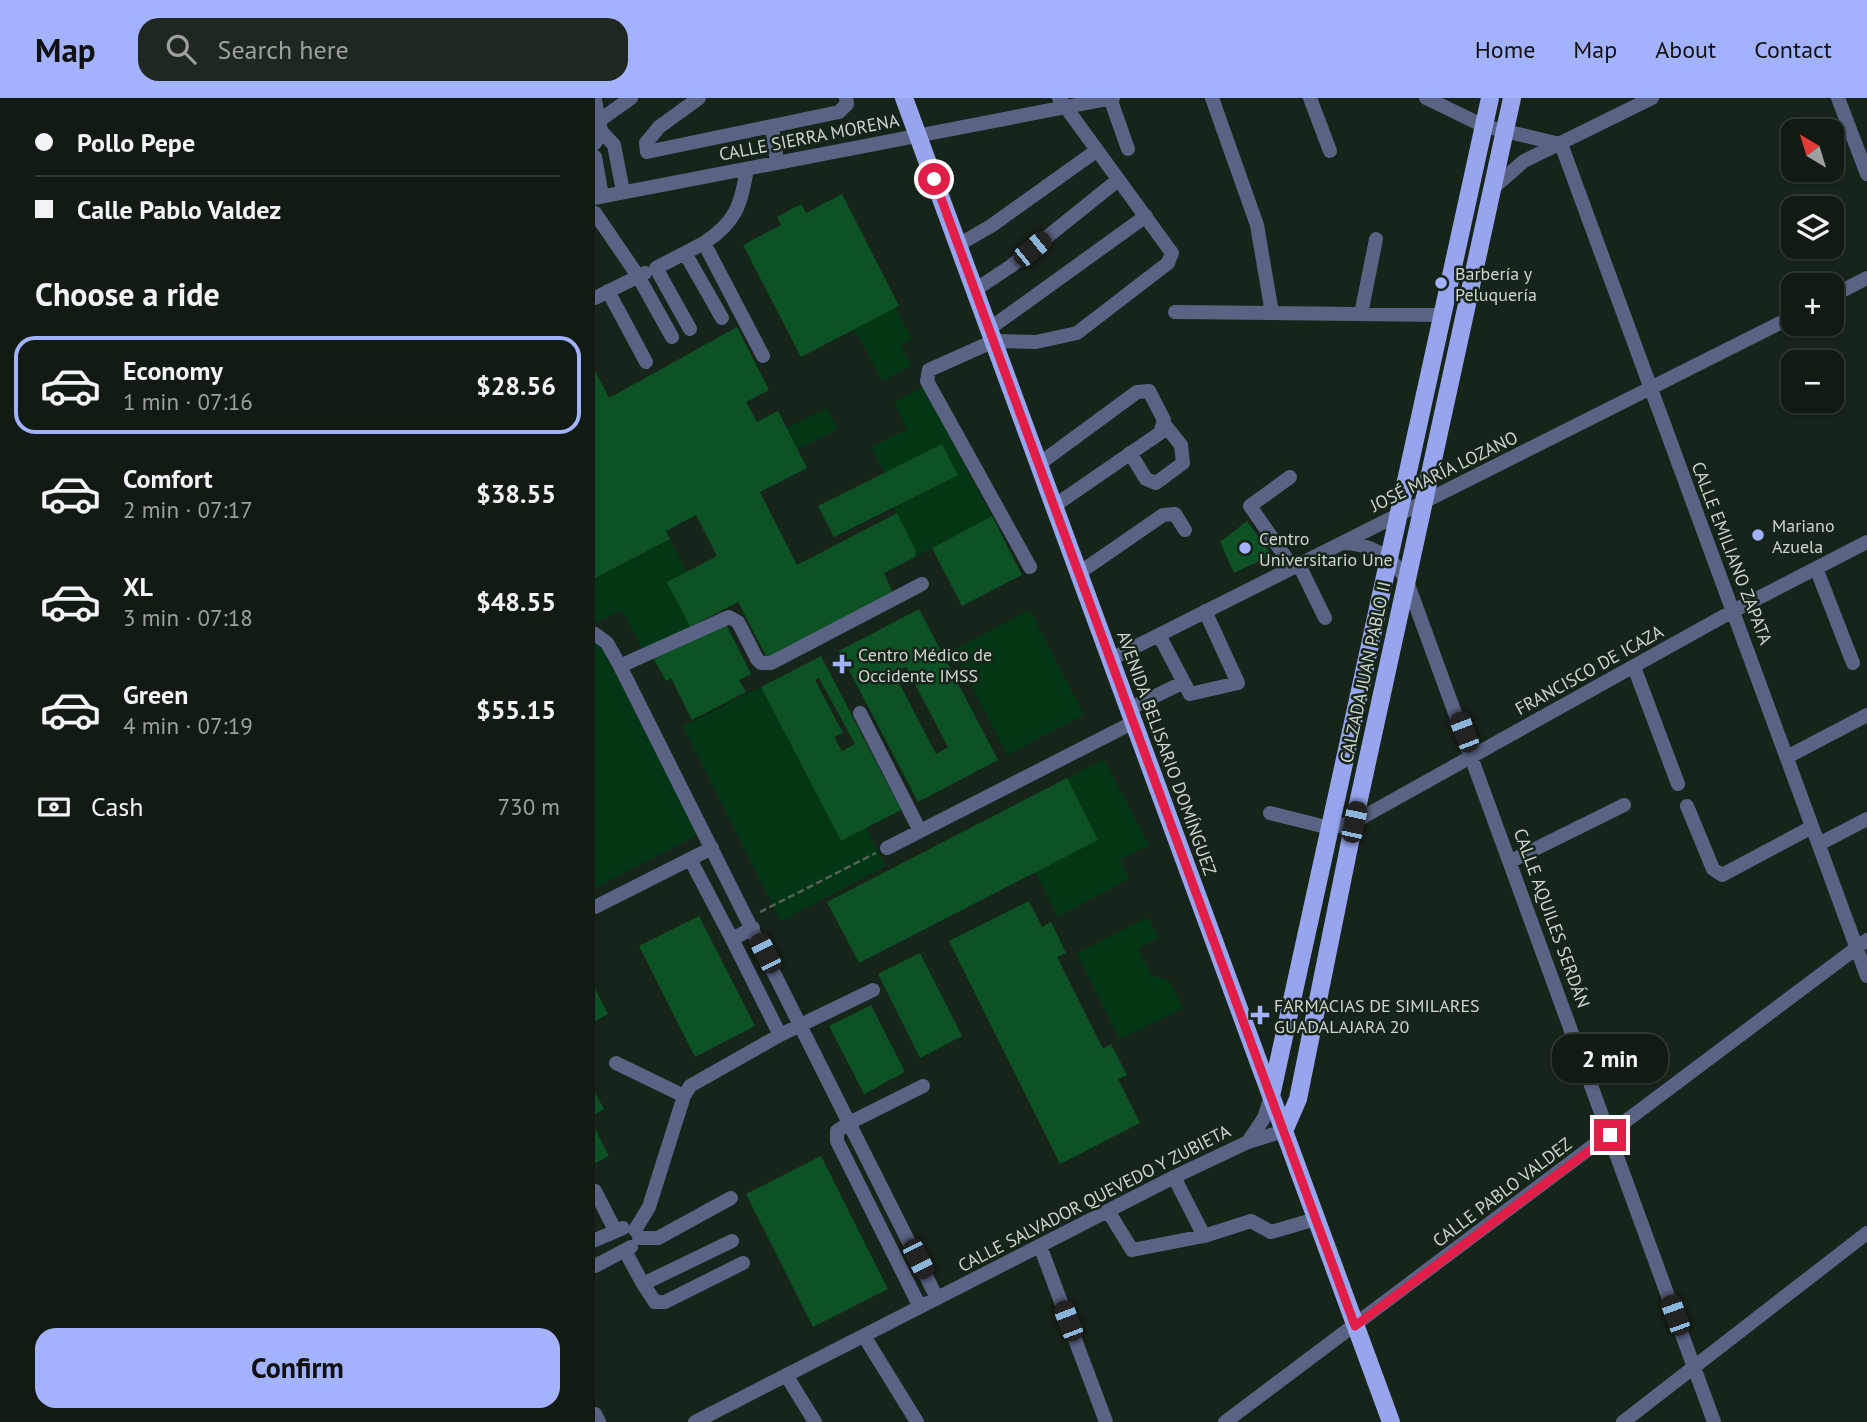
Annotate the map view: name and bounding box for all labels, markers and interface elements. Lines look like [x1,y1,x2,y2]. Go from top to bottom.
search box [138,18,628,81]
text: Map [35,28,96,71]
icon: search [162,30,200,68]
text: Search here [218,33,349,66]
text: Home [1475,34,1535,65]
text: Map [1573,34,1617,65]
text: About [1655,34,1716,65]
text: Contact [1754,34,1832,65]
street label: CALLE SIERRA MORENA [717,108,901,166]
north arrow [1781,119,1845,182]
map controls [1781,119,1844,413]
text: Pollo Pepe [77,126,195,159]
route start [918,163,950,195]
text: Calle Pablo Valdez [77,193,281,226]
button: layers [1781,196,1844,259]
car [1010,228,1055,270]
place label: Barbería y Peluquería [1455,262,1537,306]
text: Choose a ride [35,273,220,315]
button: + [1781,273,1844,336]
marker: Barbería y Peluquería [1433,275,1449,291]
button: − [1781,350,1844,413]
icon: car [39,354,102,417]
text: Economy [123,354,223,387]
text: $28.56 [476,369,556,402]
text: 1 min · 07:16 [123,387,253,416]
street label: JOSÉ MARÍA LOZANO [1366,425,1522,517]
street label: CALLE EMILIANO ZAPATA [1687,458,1778,648]
icon: car [39,462,102,525]
text: Comfort [123,462,213,495]
text: $38.55 [476,477,556,510]
text: 2 min · 07:17 [123,495,253,524]
place label: Mariano Azuela [1772,514,1835,558]
place label: Centro Universitario Une [1259,527,1393,571]
marker: Mariano Azuela [1750,527,1766,543]
marker: Centro Universitario Une [1237,540,1253,556]
icon: car [39,570,102,633]
text: XL [123,570,153,603]
street label: CALZADA JUAN PABLO II [1335,579,1395,765]
text: $48.55 [476,585,556,618]
text: 3 min · 07:18 [123,603,253,632]
street label: FRANCISCO DE ICAZA [1511,620,1667,720]
street label: AVENIDA BELISARIO DOMÍNGUEZ [1112,628,1222,879]
place label: Centro Médico de Occidente IMSS [858,643,992,687]
marker: Centro Médico de Occidente IMSS [832,654,852,674]
icon: car [39,678,102,741]
text: Green [123,678,188,711]
text: $55.15 [476,693,556,726]
car [1447,709,1482,755]
text: 4 min · 07:19 [123,711,253,740]
icon: cash [35,788,73,826]
text: Cash [91,790,143,823]
text: 730 m [498,792,560,821]
car [1340,799,1369,845]
street label: CALLE AQUILES SERDÁN [1509,825,1595,1011]
car [747,930,784,976]
place label: FARMACIAS DE SIMILARES GUADALAJARA 20 [1274,994,1480,1038]
marker: FARMACIAS DE SIMILARES GUADALAJARA 20 [1252,1007,1268,1023]
callout: 2 min [1552,1034,1668,1082]
text: 2 min [1582,1044,1638,1073]
street label: CALLE SALVADOR QUEVEDO Y ZUBIETA [954,1119,1234,1277]
route end [1594,1119,1626,1151]
street label: CALLE PABLO VALDEZ [1428,1132,1576,1252]
car [900,1236,937,1282]
car [1658,1292,1693,1338]
car [1051,1298,1086,1344]
button: Confirm [35,1328,560,1408]

